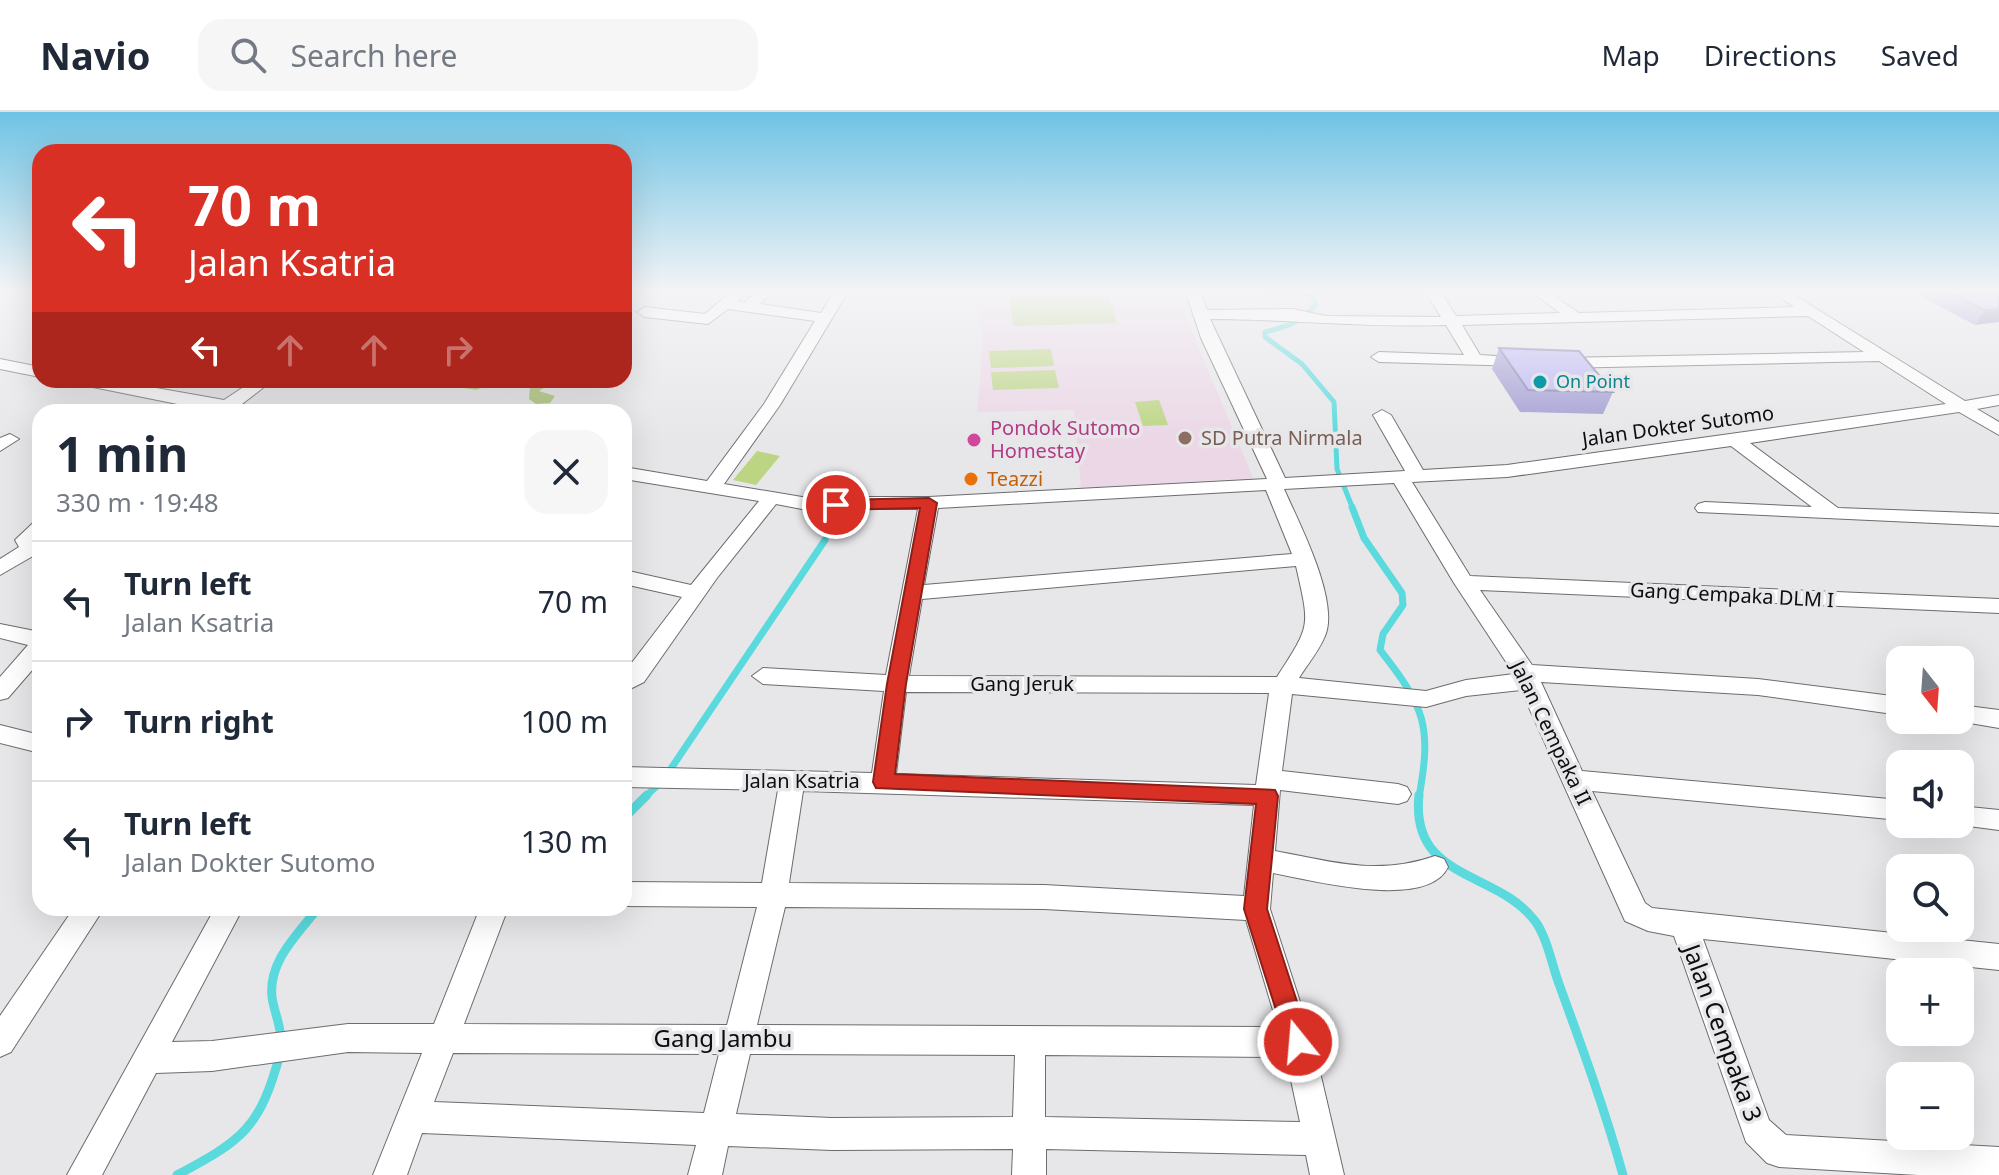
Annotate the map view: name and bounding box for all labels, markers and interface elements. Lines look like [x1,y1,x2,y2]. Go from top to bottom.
search box [198,19,758,91]
text: Navio [40,29,150,81]
icon: search [226,33,270,77]
text: Search here [290,35,457,76]
text: Map [1601,36,1660,74]
text: Directions [1704,36,1837,74]
text: Saved [1881,36,1959,74]
text: 70 m [188,166,321,242]
icon: left [56,176,160,280]
text: Jalan Ksatria [188,238,396,287]
icon: left [184,328,228,372]
icon: ahead [268,328,312,372]
icon: ahead [352,328,396,372]
icon: right [436,328,480,372]
place label: On Point [1556,369,1630,393]
marker: On Point [1531,373,1549,391]
street label: Jalan Dokter Sutomo [1578,399,1776,453]
place label: Pondok Sutomo Homestay [990,414,1140,464]
text: 1 min [56,421,188,486]
place label: SD Putra Nirmala [1201,424,1363,451]
marker: SD Putra Nirmala [1176,429,1194,447]
button: close [524,430,608,514]
marker: Pondok Sutomo Homestay [965,431,983,449]
place label: Teazzi [987,465,1043,492]
marker: Teazzi [962,470,980,488]
pin [802,471,870,539]
icon: arrive [814,483,858,527]
text: 330 m · 19:48 [56,484,219,520]
text: Turn left [124,563,252,604]
street label: Gang Cempaka DLM I [1629,576,1835,613]
icon: left [56,579,100,623]
text: 70 m [538,581,608,622]
text: Jalan Ksatria [124,604,274,640]
north arrow [1886,646,1974,734]
map controls [1886,646,1974,1150]
street label: Jalan Cempaka II [1504,654,1598,809]
street label: Gang Jeruk [970,670,1074,697]
icon: right [56,699,100,743]
text: Turn right [124,701,274,742]
text: 100 m [521,701,608,742]
button: sound [1886,750,1974,838]
street label: Jalan Ksatria [742,767,860,794]
text: Turn left [124,803,252,844]
icon: left [56,819,100,863]
text: 130 m [521,821,608,862]
text: Jalan Dokter Sutomo [124,844,375,880]
button: search [1886,854,1974,942]
street label: Jalan Cempaka 3 [1675,937,1771,1126]
button: + [1886,958,1974,1046]
position arrow [1256,1000,1340,1084]
street label: Gang Jambu [654,1021,792,1054]
button: − [1886,1062,1974,1150]

